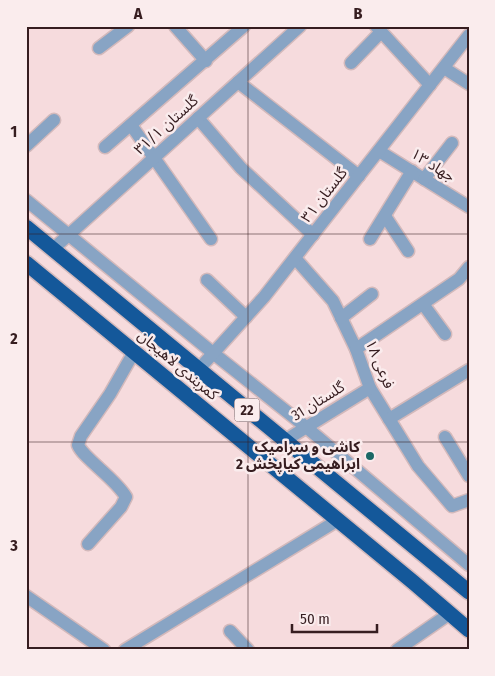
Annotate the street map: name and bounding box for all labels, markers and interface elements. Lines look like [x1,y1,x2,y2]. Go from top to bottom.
text: A [133,4,143,23]
text: B [354,4,363,23]
street label: گلستان ۳۱/۱ [130,91,202,158]
text: 1 [11,122,17,141]
street label: جهاد ۱۳ [408,144,459,186]
street label: گلستان ۳۱ [297,163,351,226]
street label: کمربندی لاهیجان [134,326,223,404]
text: 2 [9,329,18,348]
street label: فرعی ۱۸ [362,337,398,392]
street label: گلستان 31 [288,377,349,424]
road number: 22 [234,398,260,422]
place label: کاشی و سرامیک ابراهيمی کیاپخش 2 [235,438,360,474]
marker: کاشی و سرامیک ابراهيمی کیاپخش 2 [364,450,376,462]
text: 3 [9,536,18,555]
scale bar [292,601,378,633]
text: 50 m [300,610,330,628]

